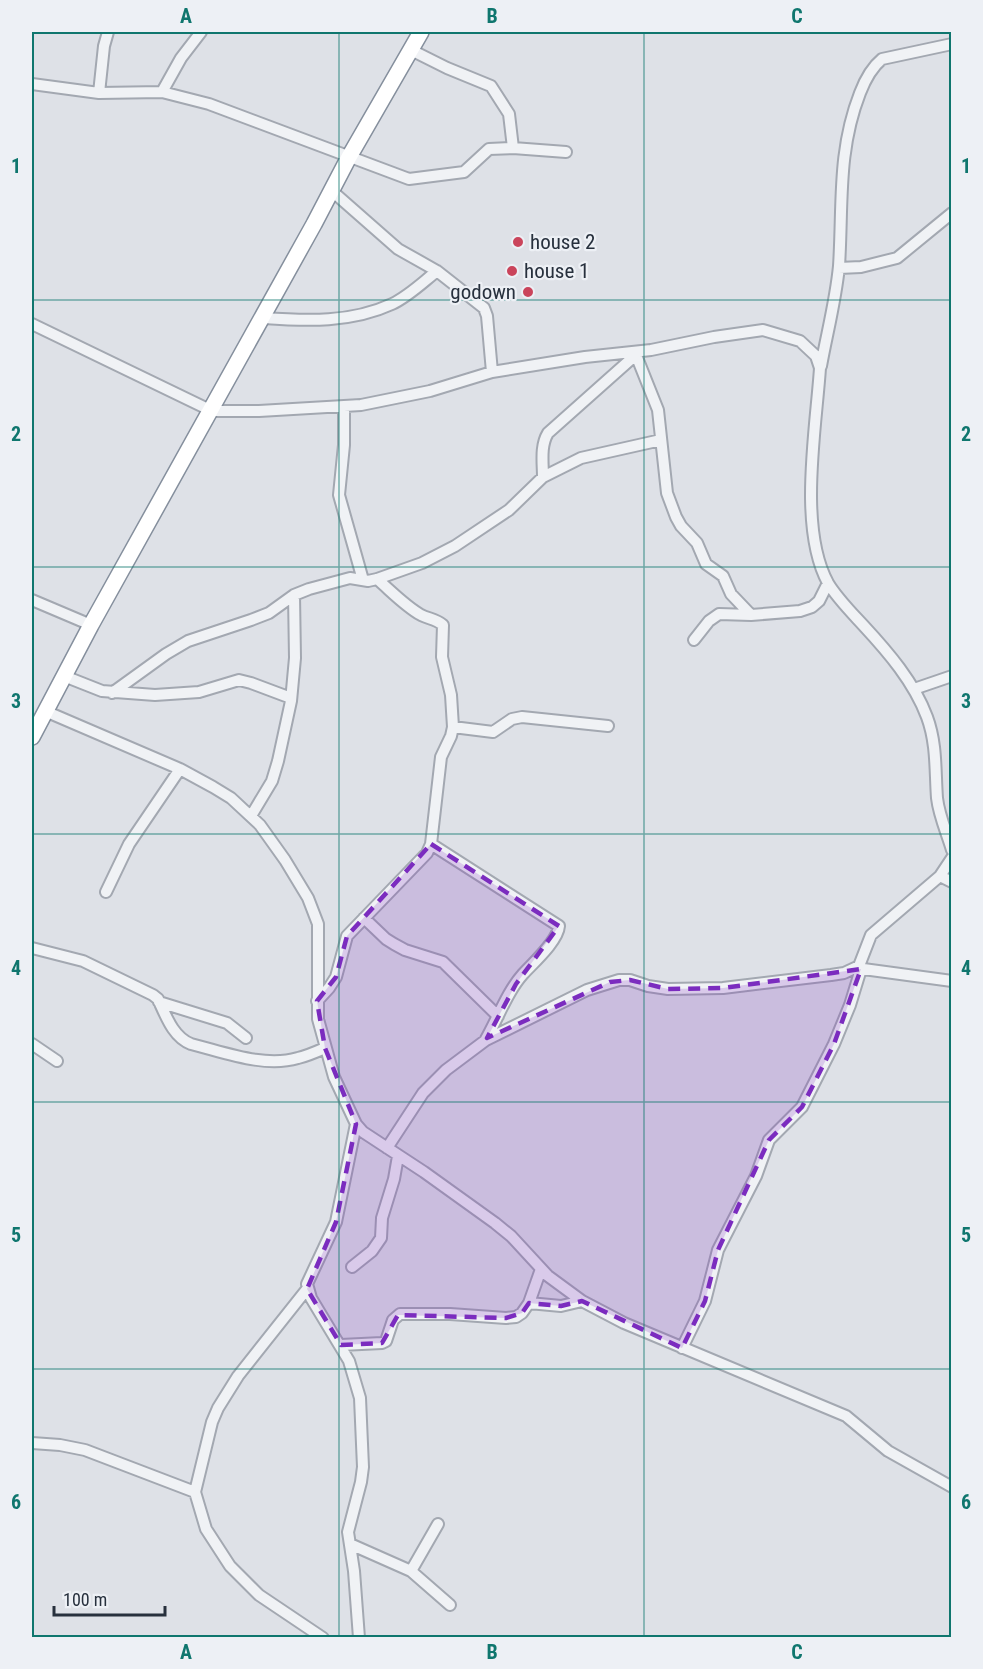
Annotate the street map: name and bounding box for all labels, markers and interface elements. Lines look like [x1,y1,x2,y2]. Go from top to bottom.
text: A [180,4,192,28]
text: B [486,4,498,28]
text: C [791,4,803,28]
text: 1 [11,154,21,178]
text: 1 [961,154,971,178]
place label: house 2 [530,230,595,254]
marker: house 2 [511,235,525,249]
place label: house 1 [524,259,589,283]
marker: house 1 [505,264,519,278]
place label: godown [450,280,516,304]
marker: godown [521,285,535,299]
text: 2 [11,422,21,446]
text: 2 [961,422,971,446]
text: 3 [11,689,21,713]
text: 3 [961,689,971,713]
text: 4 [11,956,21,980]
text: 4 [961,956,971,980]
text: 5 [11,1223,21,1247]
text: 5 [961,1223,971,1247]
text: 6 [11,1490,21,1514]
text: 6 [961,1490,971,1514]
scale bar [54,1579,165,1617]
text: 100 m [63,1589,107,1610]
text: A [180,1640,192,1664]
text: B [486,1640,498,1664]
text: C [791,1640,803,1664]

